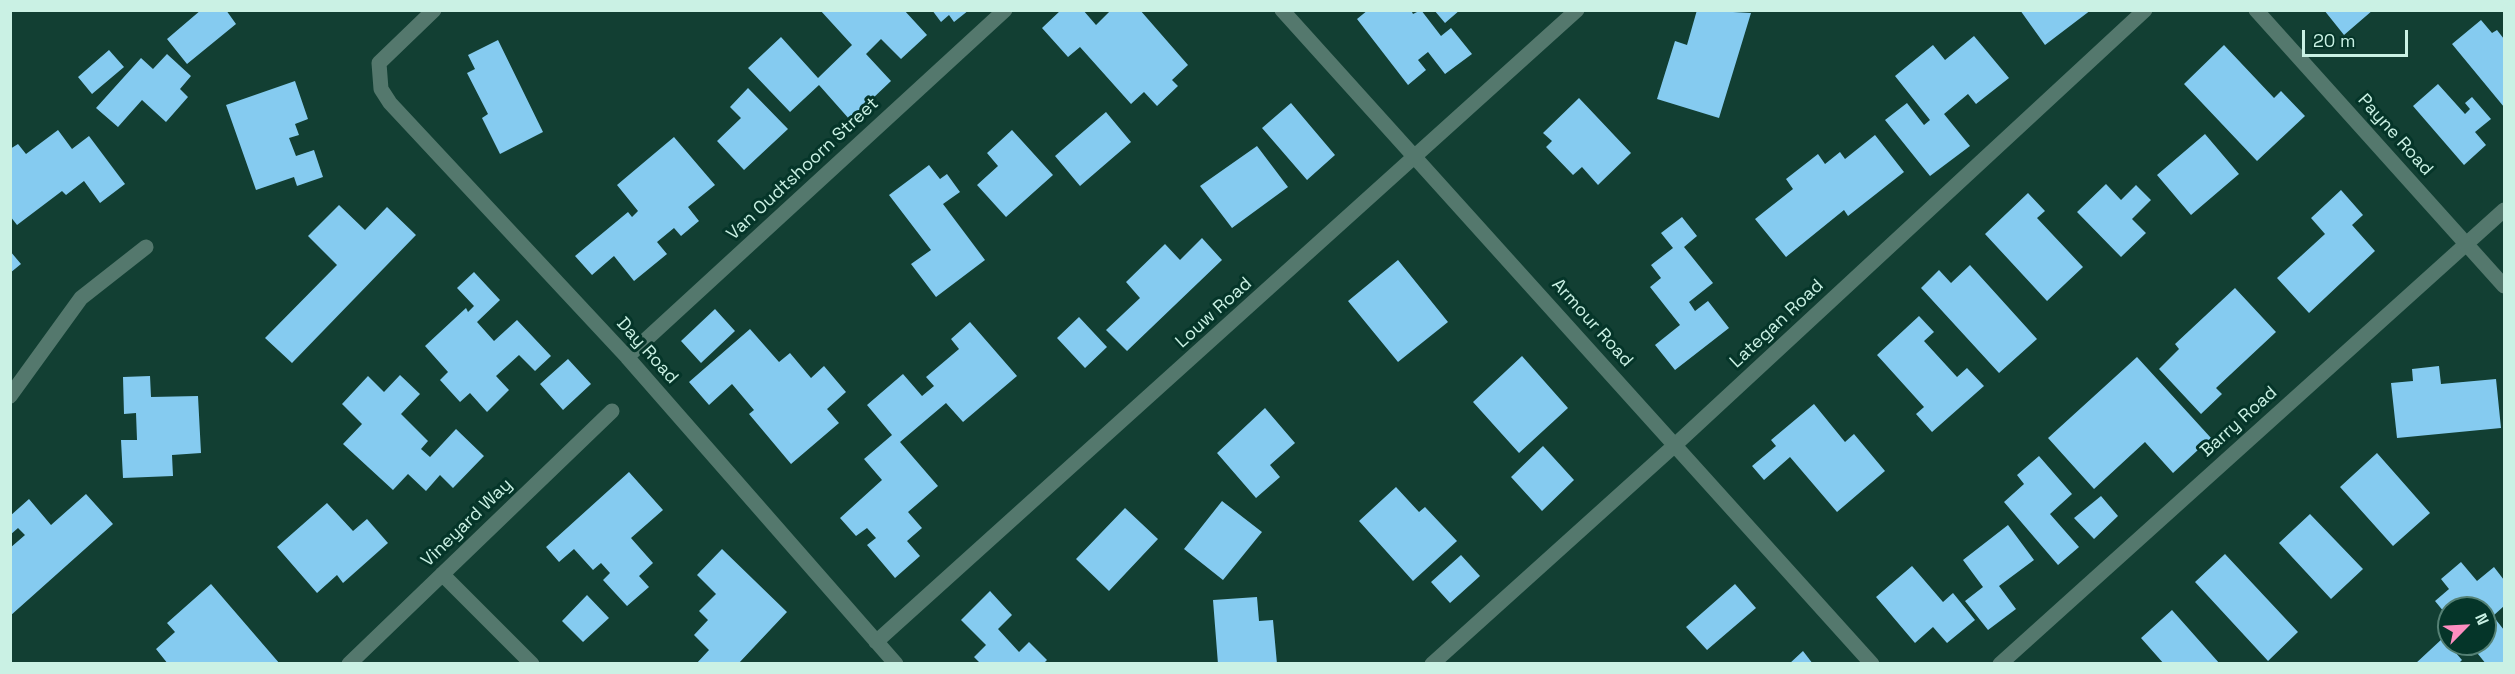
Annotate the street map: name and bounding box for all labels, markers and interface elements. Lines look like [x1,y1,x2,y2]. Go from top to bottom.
scale bar [2305,18,2412,56]
text: 20 m [2313,29,2356,52]
street label: Payne Road [2353,90,2437,180]
street label: Van Oudtshoorn Street [723,93,883,245]
street label: Louw Road [1171,273,1257,353]
street label: Armour Road [1547,274,1637,372]
street label: Lategan Road [1726,275,1828,373]
street label: Day Road [612,313,682,389]
street label: Barry Road [2196,382,2282,462]
street label: Vineyard Way [417,474,517,572]
north arrow [2437,596,2497,656]
text: N [2470,610,2494,628]

